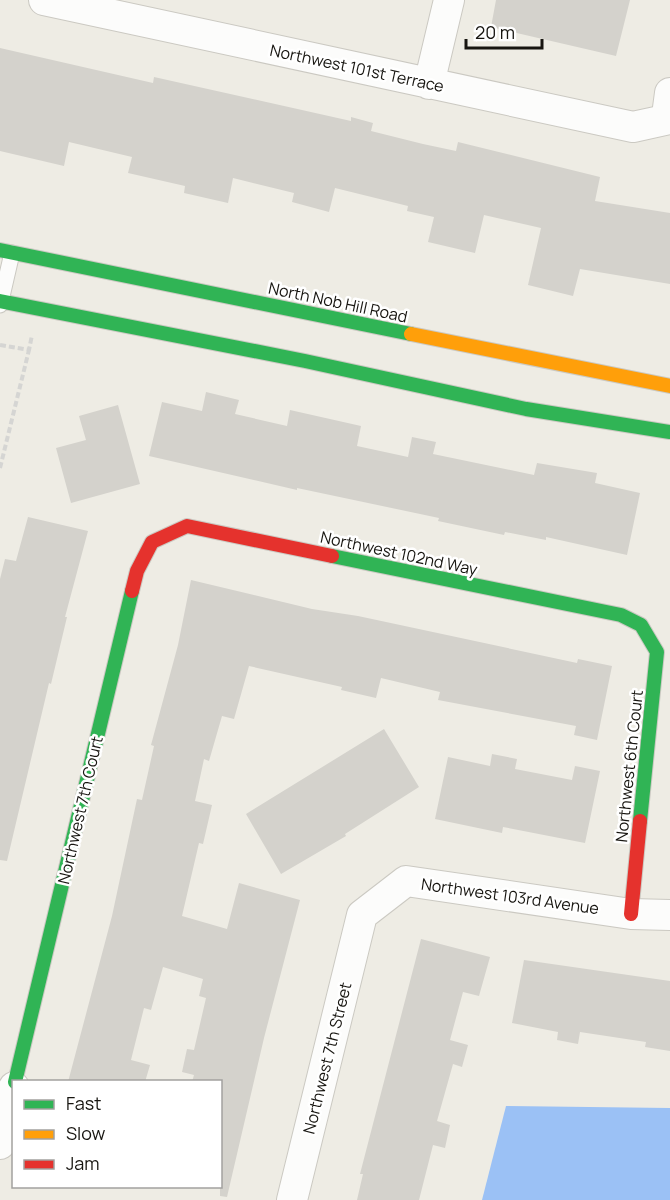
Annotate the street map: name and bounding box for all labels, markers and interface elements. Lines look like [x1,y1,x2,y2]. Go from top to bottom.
scale bar [466,12,542,50]
text: 20 m [475,20,515,44]
street label: Northwest 101st Terrace [268,39,446,97]
street label: North Nob Hill Road [266,277,410,327]
street label: Northwest 102nd Way [319,526,480,580]
street label: Northwest 6th Court [610,689,648,843]
street label: Northwest 7th Court [52,734,108,886]
street label: Northwest 103rd Avenue [420,873,600,919]
street label: Northwest 7th Street [298,980,356,1136]
legend [12,1080,222,1188]
text: Fast [66,1091,101,1115]
text: Slow [66,1121,106,1145]
text: Jam [66,1151,100,1175]

